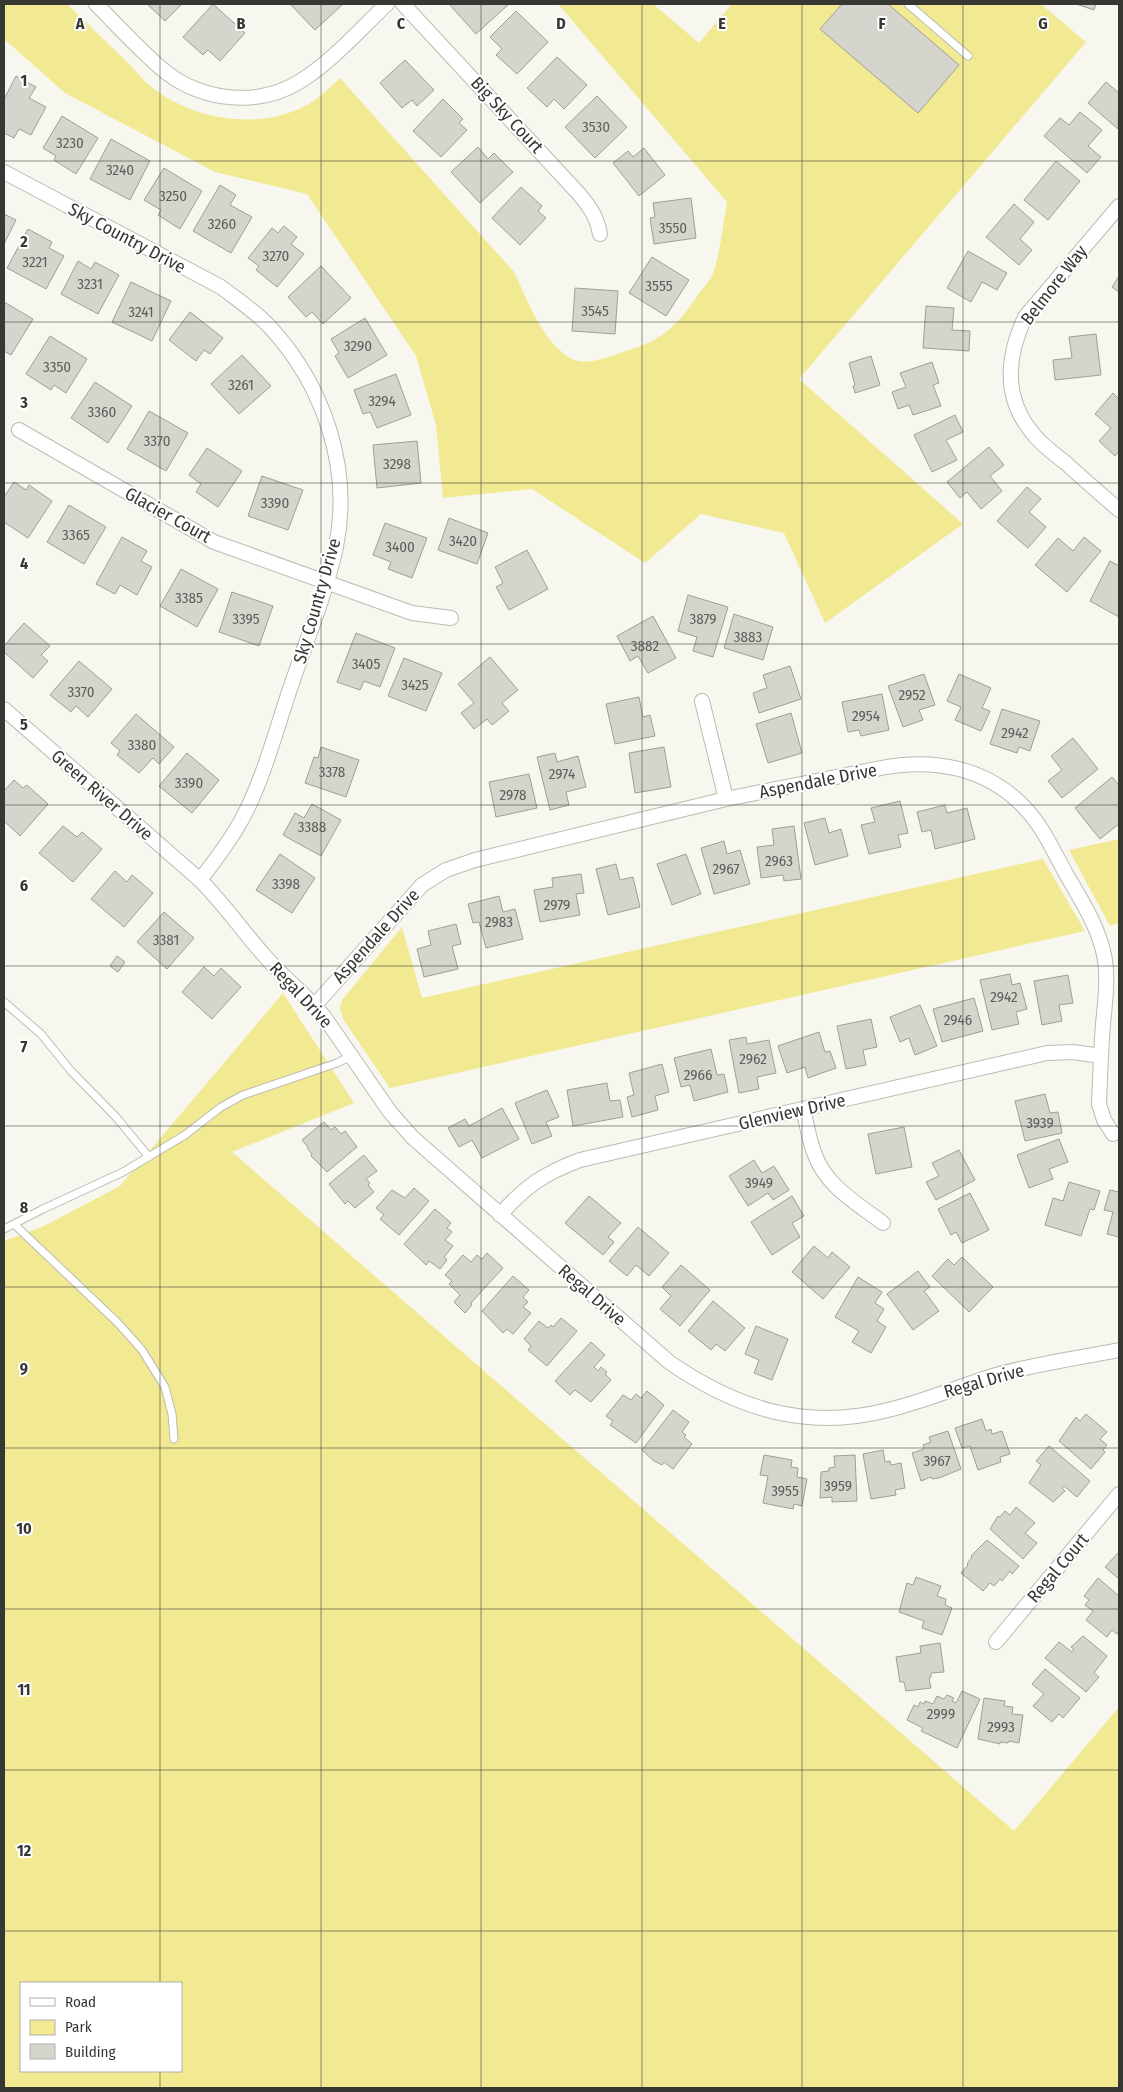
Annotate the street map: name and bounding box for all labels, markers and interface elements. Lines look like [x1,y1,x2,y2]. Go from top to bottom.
text: A [75,14,85,33]
text: B [237,14,246,33]
text: C [397,14,406,33]
text: D [556,14,566,33]
text: E [718,14,726,33]
text: F [878,14,886,33]
text: G [1038,14,1048,33]
text: 1 [21,71,27,90]
street label: Big Sky Court [466,72,548,158]
house number: 3530 [582,118,610,136]
house number: 3230 [56,134,84,152]
house number: 3240 [106,161,134,179]
house number: 3250 [159,187,187,205]
street label: Sky Country Drive [65,198,189,278]
house number: 3260 [208,215,236,233]
house number: 3550 [659,219,687,237]
text: 2 [19,232,28,251]
street label: Belmore Way [1016,241,1092,329]
house number: 3270 [263,247,289,265]
house number: 3221 [22,253,48,271]
house number: 3231 [77,275,103,293]
house number: 3555 [645,277,673,295]
house number: 3545 [581,302,609,320]
house number: 3241 [128,303,154,321]
house number: 3290 [344,337,372,355]
house number: 3350 [43,358,71,376]
house number: 3261 [228,376,254,394]
house number: 3294 [368,392,396,410]
text: 3 [19,393,28,412]
house number: 3360 [88,403,116,421]
house number: 3370 [143,432,171,450]
house number: 3298 [383,455,411,473]
street label: Glacier Court [121,482,215,548]
house number: 3390 [261,494,289,512]
house number: 3365 [62,526,90,544]
house number: 3420 [449,532,477,550]
street label: Sky Country Drive [289,536,345,666]
house number: 3400 [385,538,415,556]
text: 4 [20,554,28,573]
house number: 3385 [175,589,203,607]
house number: 3395 [232,610,260,628]
house number: 3879 [689,610,717,628]
house number: 3883 [734,628,762,646]
house number: 3882 [631,637,660,655]
house number: 3405 [352,655,380,673]
house number: 3425 [401,676,429,694]
house number: 3370 [67,683,95,701]
house number: 2952 [898,686,926,704]
house number: 2954 [852,707,880,725]
text: 5 [20,715,28,734]
house number: 2942 [1001,724,1029,742]
house number: 3380 [128,736,156,754]
street label: Green River Drive [47,745,157,845]
street label: Aspendale Drive [757,759,879,803]
house number: 3378 [319,763,345,781]
house number: 2974 [549,765,575,783]
house number: 3390 [175,774,203,792]
house number: 2978 [500,786,526,804]
house number: 3388 [298,818,326,836]
house number: 2963 [765,852,793,870]
house number: 2967 [712,860,740,878]
house number: 3398 [272,875,300,893]
text: 6 [20,876,28,895]
street label: Aspendale Drive [328,884,424,988]
house number: 2979 [544,896,570,914]
house number: 2983 [485,913,513,931]
house number: 3381 [153,931,179,949]
street label: Regal Drive [265,957,337,1033]
house number: 2942 [990,988,1018,1006]
house number: 2946 [944,1011,972,1029]
text: 7 [21,1037,28,1056]
house number: 2962 [739,1050,767,1068]
house number: 2966 [684,1066,712,1084]
street label: Glenview Drive [737,1089,848,1135]
house number: 3939 [1026,1114,1054,1132]
house number: 3949 [745,1174,773,1192]
text: 8 [20,1198,29,1217]
street label: Regal Drive [554,1260,630,1330]
text: 9 [20,1359,28,1378]
street label: Regal Drive [941,1359,1027,1403]
house number: 3967 [923,1452,951,1470]
house number: 3959 [824,1477,852,1495]
house number: 3955 [771,1482,799,1500]
text: 10 [16,1519,32,1538]
street label: Regal Court [1023,1529,1093,1607]
text: 11 [17,1680,31,1699]
house number: 2999 [927,1705,955,1723]
house number: 2993 [987,1718,1015,1736]
text: 12 [17,1841,32,1860]
legend [20,1982,182,2072]
text: Road [65,1993,96,2011]
text: Park [65,2018,92,2036]
text: Building [65,2043,116,2061]

